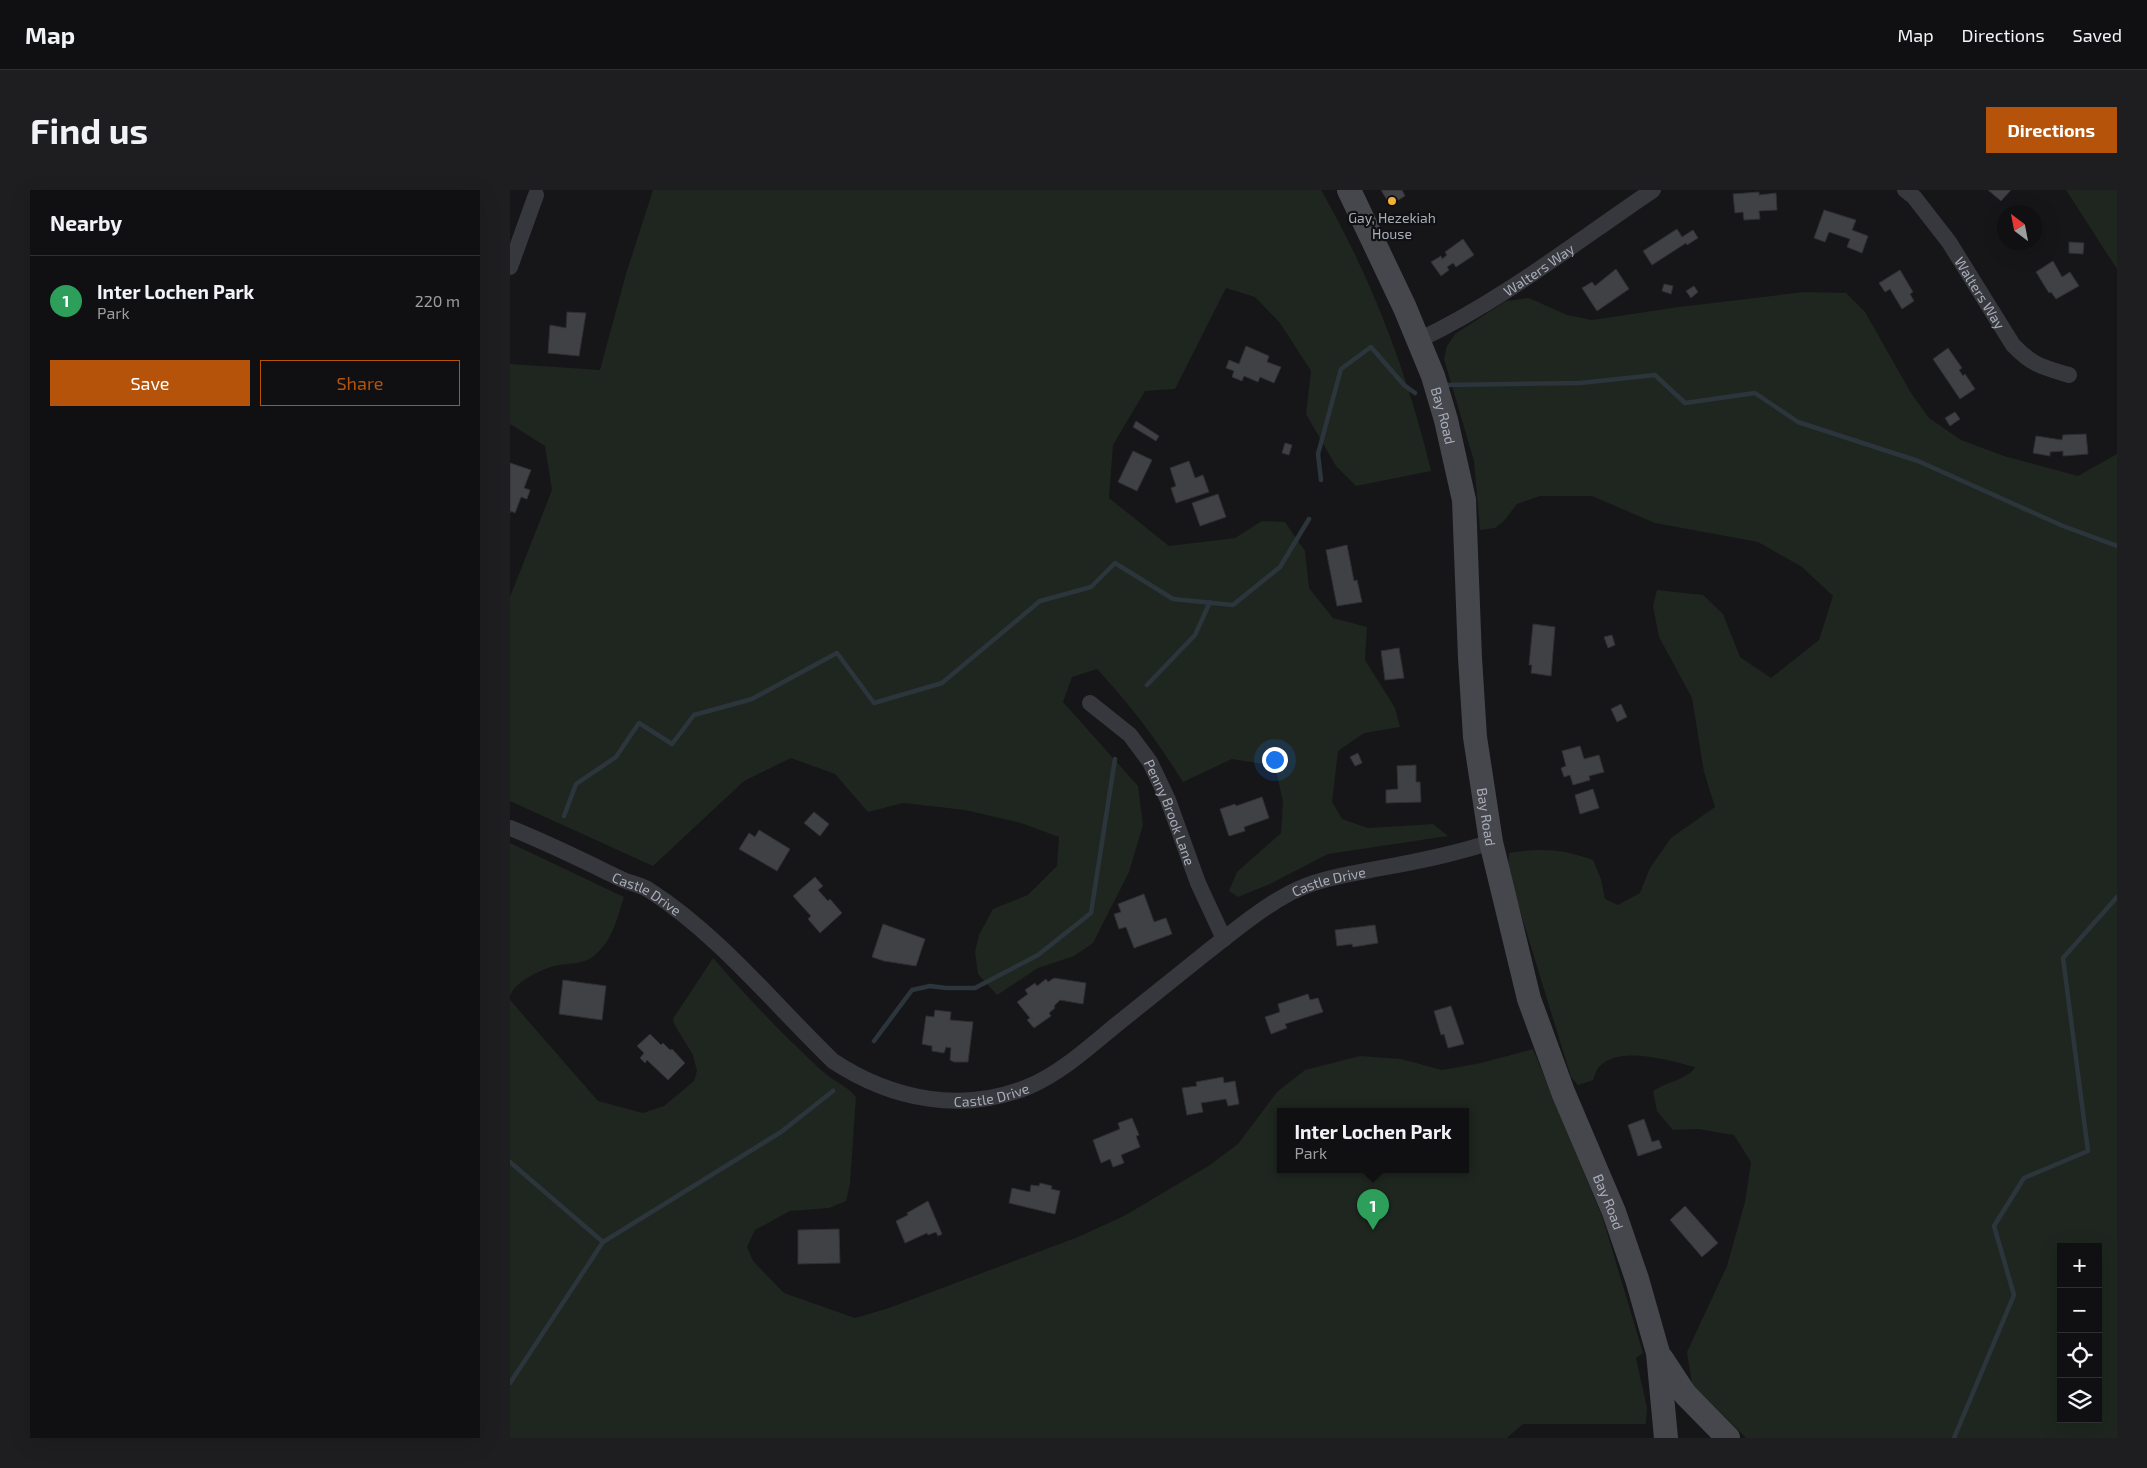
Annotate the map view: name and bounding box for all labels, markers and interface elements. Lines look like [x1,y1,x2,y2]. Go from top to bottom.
text: Map [25,20,75,49]
text: Map [1897,24,1934,46]
text: Directions [1962,24,2045,46]
text: Saved [2073,24,2122,46]
button: Directions [1986,107,2117,153]
text: Find us [30,109,148,151]
marker: Gay, Hezekiah House [1386,195,1398,207]
north arrow [1997,205,2042,250]
place label: Gay, Hezekiah House [1348,209,1436,242]
text: Nearby [50,210,122,235]
street label: Walters Way [1500,239,1578,299]
street label: Walters Way [1952,253,2010,332]
text: Inter Lochen Park [97,280,254,303]
text: 1 [63,291,69,310]
text: 220 m [415,291,460,310]
text: Park [97,303,130,322]
button: Save [50,360,250,406]
button: Share [260,360,460,406]
street label: Bay Road [1428,385,1460,446]
your location [1262,747,1288,773]
street label: Penny Brook Lane [1141,756,1199,867]
street label: Bay Road [1474,786,1500,847]
street label: Castle Drive [1289,863,1367,899]
street label: Castle Drive [610,868,685,919]
street label: Castle Drive [954,1079,1031,1109]
popup [1277,1108,1469,1173]
text: Inter Lochen Park [1294,1120,1452,1143]
text: Park [1294,1143,1327,1162]
street label: Bay Road [1590,1171,1628,1232]
pin: 1 [1357,1189,1389,1230]
map controls [2057,1243,2102,1423]
button: + [2057,1243,2102,1288]
button: − [2057,1288,2102,1333]
button: locate [2057,1333,2102,1378]
button: layers [2057,1378,2102,1423]

